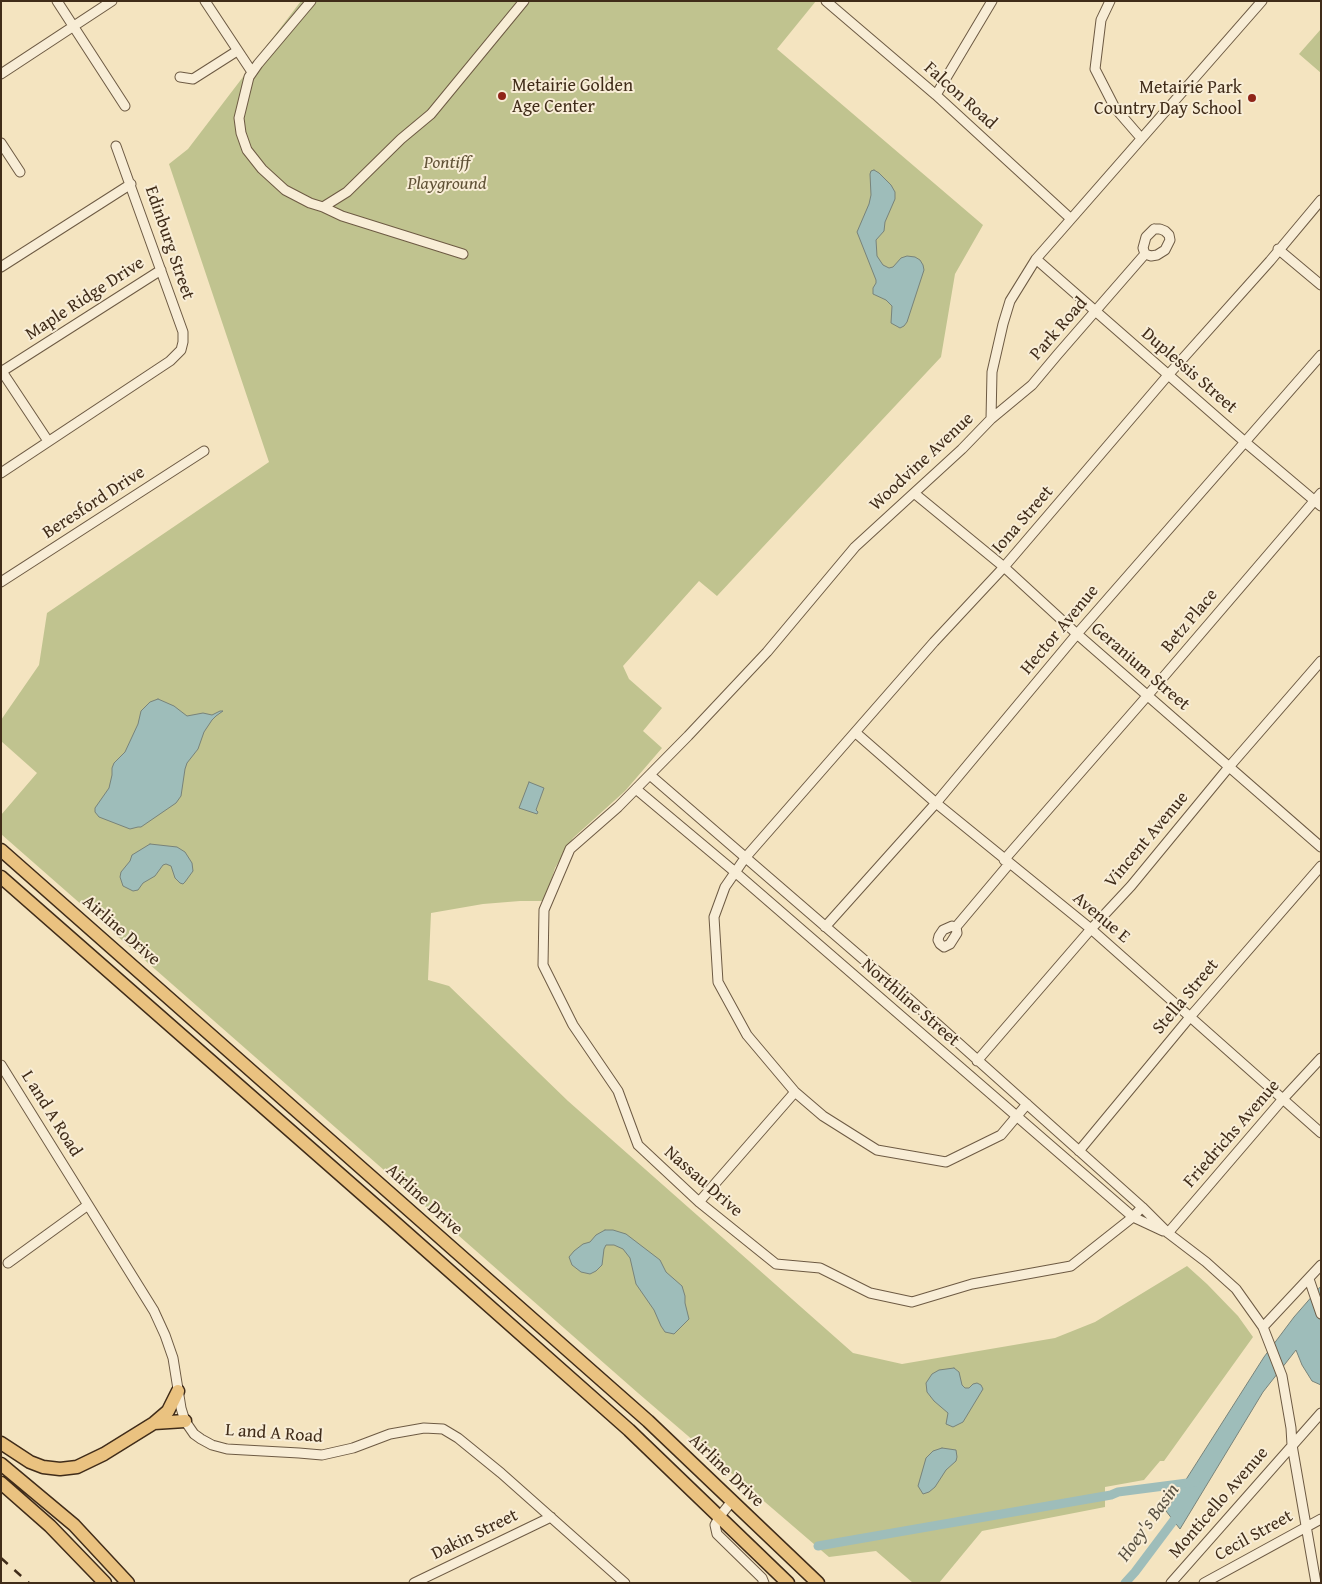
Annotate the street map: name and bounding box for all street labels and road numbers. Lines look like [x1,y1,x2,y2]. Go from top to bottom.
street label: Falcon Road [919,58,1001,134]
street label: Edinburg Street [139,183,199,303]
street label: Maple Ridge Drive [22,253,148,345]
street label: Park Road [1026,293,1092,365]
street label: Duplessis Street [1137,324,1241,418]
street label: Woodvine Avenue [865,408,979,516]
street label: Beresford Drive [39,462,149,544]
street label: Iona Street [988,482,1058,558]
street label: Hector Avenue [1016,581,1104,679]
street label: Betz Place [1157,585,1223,657]
street label: Geranium Street [1086,618,1194,716]
street label: Vincent Avenue [1100,787,1194,893]
street label: Avenue E [1068,888,1134,948]
street label: Airline Drive [78,891,164,971]
street label: Northline Street [857,955,963,1051]
street label: Stella Street [1148,955,1224,1039]
street label: L and A Road [16,1067,86,1161]
street label: Friedrichs Avenue [1179,1076,1285,1192]
street label: Nassau Drive [659,1142,747,1222]
street label: Airline Drive [381,1160,467,1240]
street label: L and A Road [225,1420,323,1448]
street label: Airline Drive [684,1430,768,1512]
street label: Monticello Avenue [1165,1443,1273,1563]
street label: Dakin Street [428,1505,522,1565]
street label: Cecil Street [1211,1506,1297,1566]

